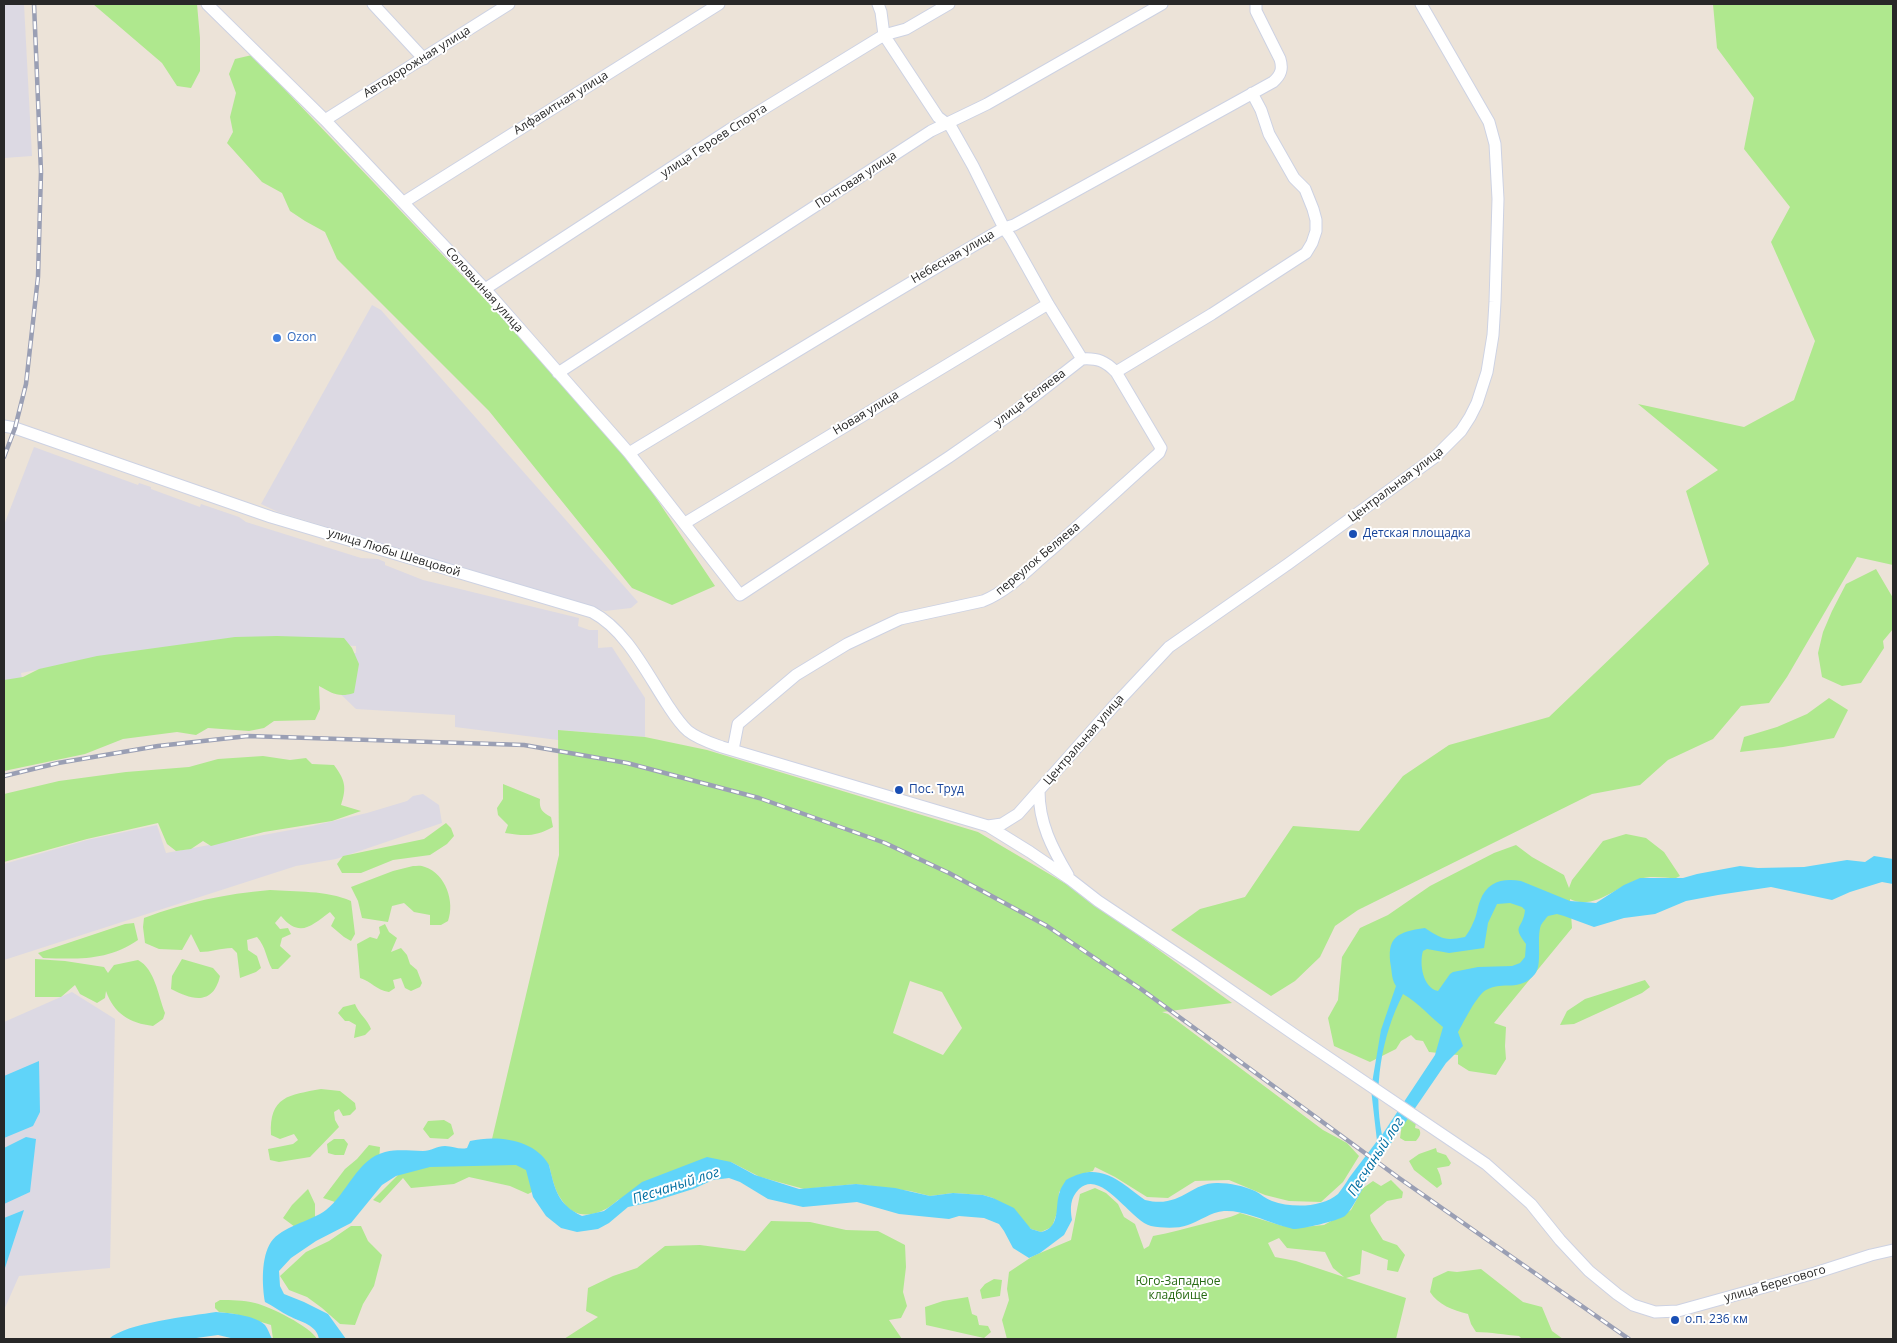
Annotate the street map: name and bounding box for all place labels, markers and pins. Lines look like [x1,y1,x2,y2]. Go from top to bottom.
place label: Ozon [287,331,317,345]
marker: Ozon [271,332,283,344]
place label: Детская площадка [1363,527,1471,541]
marker: Детская площадка [1347,528,1359,540]
place label: Пос. Труд [909,783,964,797]
marker: Пос. Труд [893,784,905,796]
place label: о.п. 236 км [1685,1313,1748,1327]
marker: о.п. 236 км [1669,1314,1681,1326]

